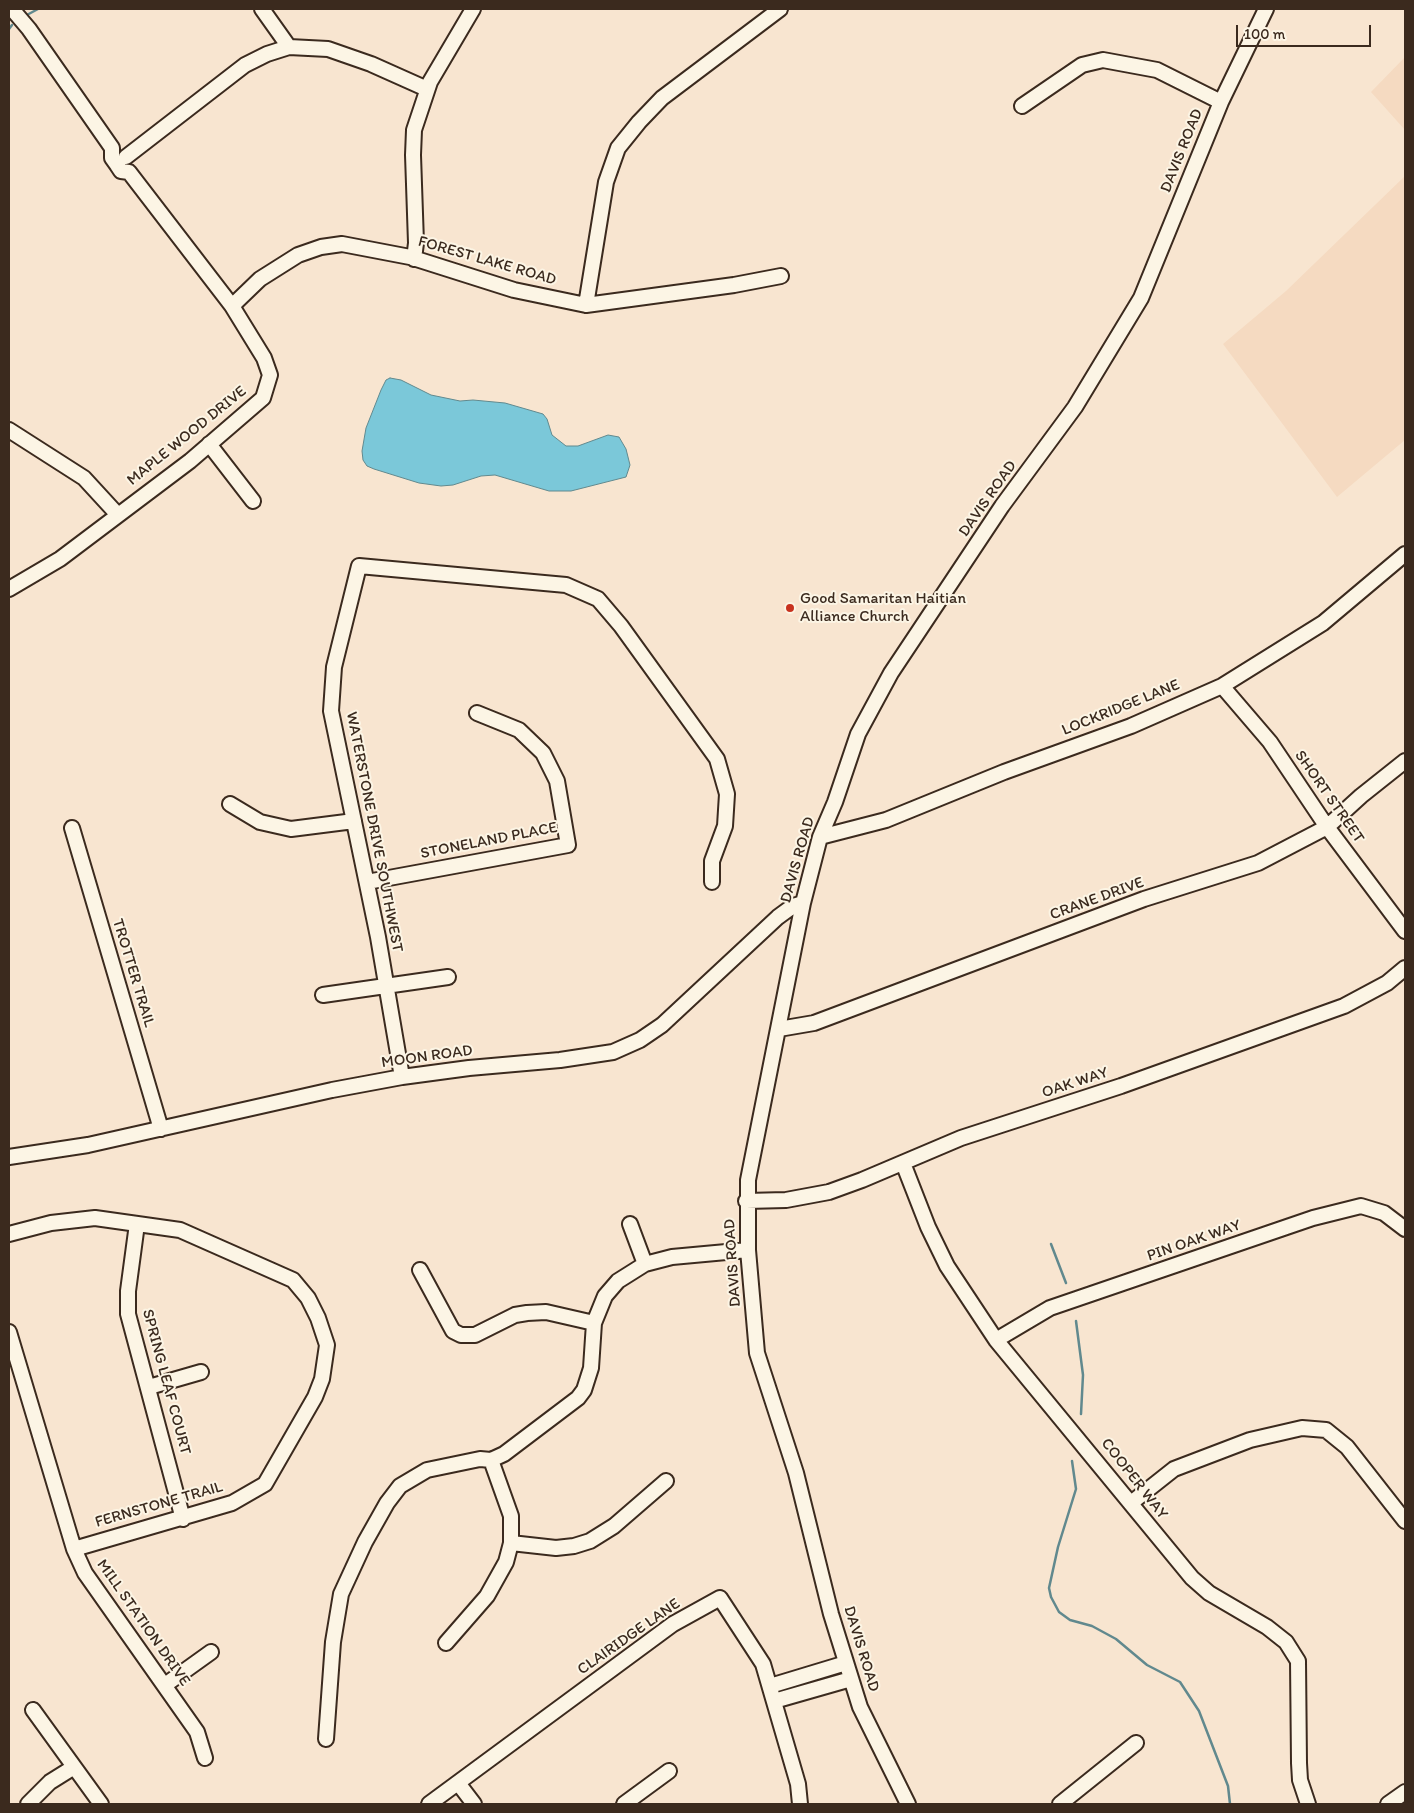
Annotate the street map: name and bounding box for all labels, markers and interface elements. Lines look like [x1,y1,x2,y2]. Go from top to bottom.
scale bar [1239,15,1374,47]
text: 100 m [1244,25,1285,43]
street label: DAVIS ROAD [1157,106,1207,196]
street label: FOREST LAKE ROAD [416,232,558,290]
street label: MAPLE WOOD DRIVE [123,382,251,490]
street label: DAVIS ROAD [955,457,1021,541]
place label: Good Samaritan Haitian Alliance Church [800,589,966,627]
marker: Good Samaritan Haitian Alliance Church [784,602,796,614]
street label: LOCKRIDGE LANE [1059,676,1183,740]
street label: WATERSTONE DRIVE SOUTHWEST [341,710,407,954]
street label: SHORT STREET [1290,747,1368,847]
street label: DAVIS ROAD [777,815,819,905]
street label: STONELAND PLACE [419,818,559,864]
street label: CRANE DRIVE [1047,873,1147,925]
street label: TROTTER TRAIL [107,916,159,1030]
street label: MOON ROAD [380,1041,474,1073]
street label: OAK WAY [1039,1063,1111,1103]
street label: PIN OAK WAY [1145,1216,1243,1266]
street label: DAVIS ROAD [720,1218,746,1308]
street label: SPRING LEAF COURT [137,1307,195,1457]
street label: COOPER WAY [1096,1435,1172,1523]
street label: FERNSTONE TRAIL [93,1478,225,1532]
street label: MILL STATION DRIVE [92,1556,194,1690]
street label: CLAIRIDGE LANE [574,1595,684,1679]
street label: DAVIS ROAD [839,1604,883,1694]

